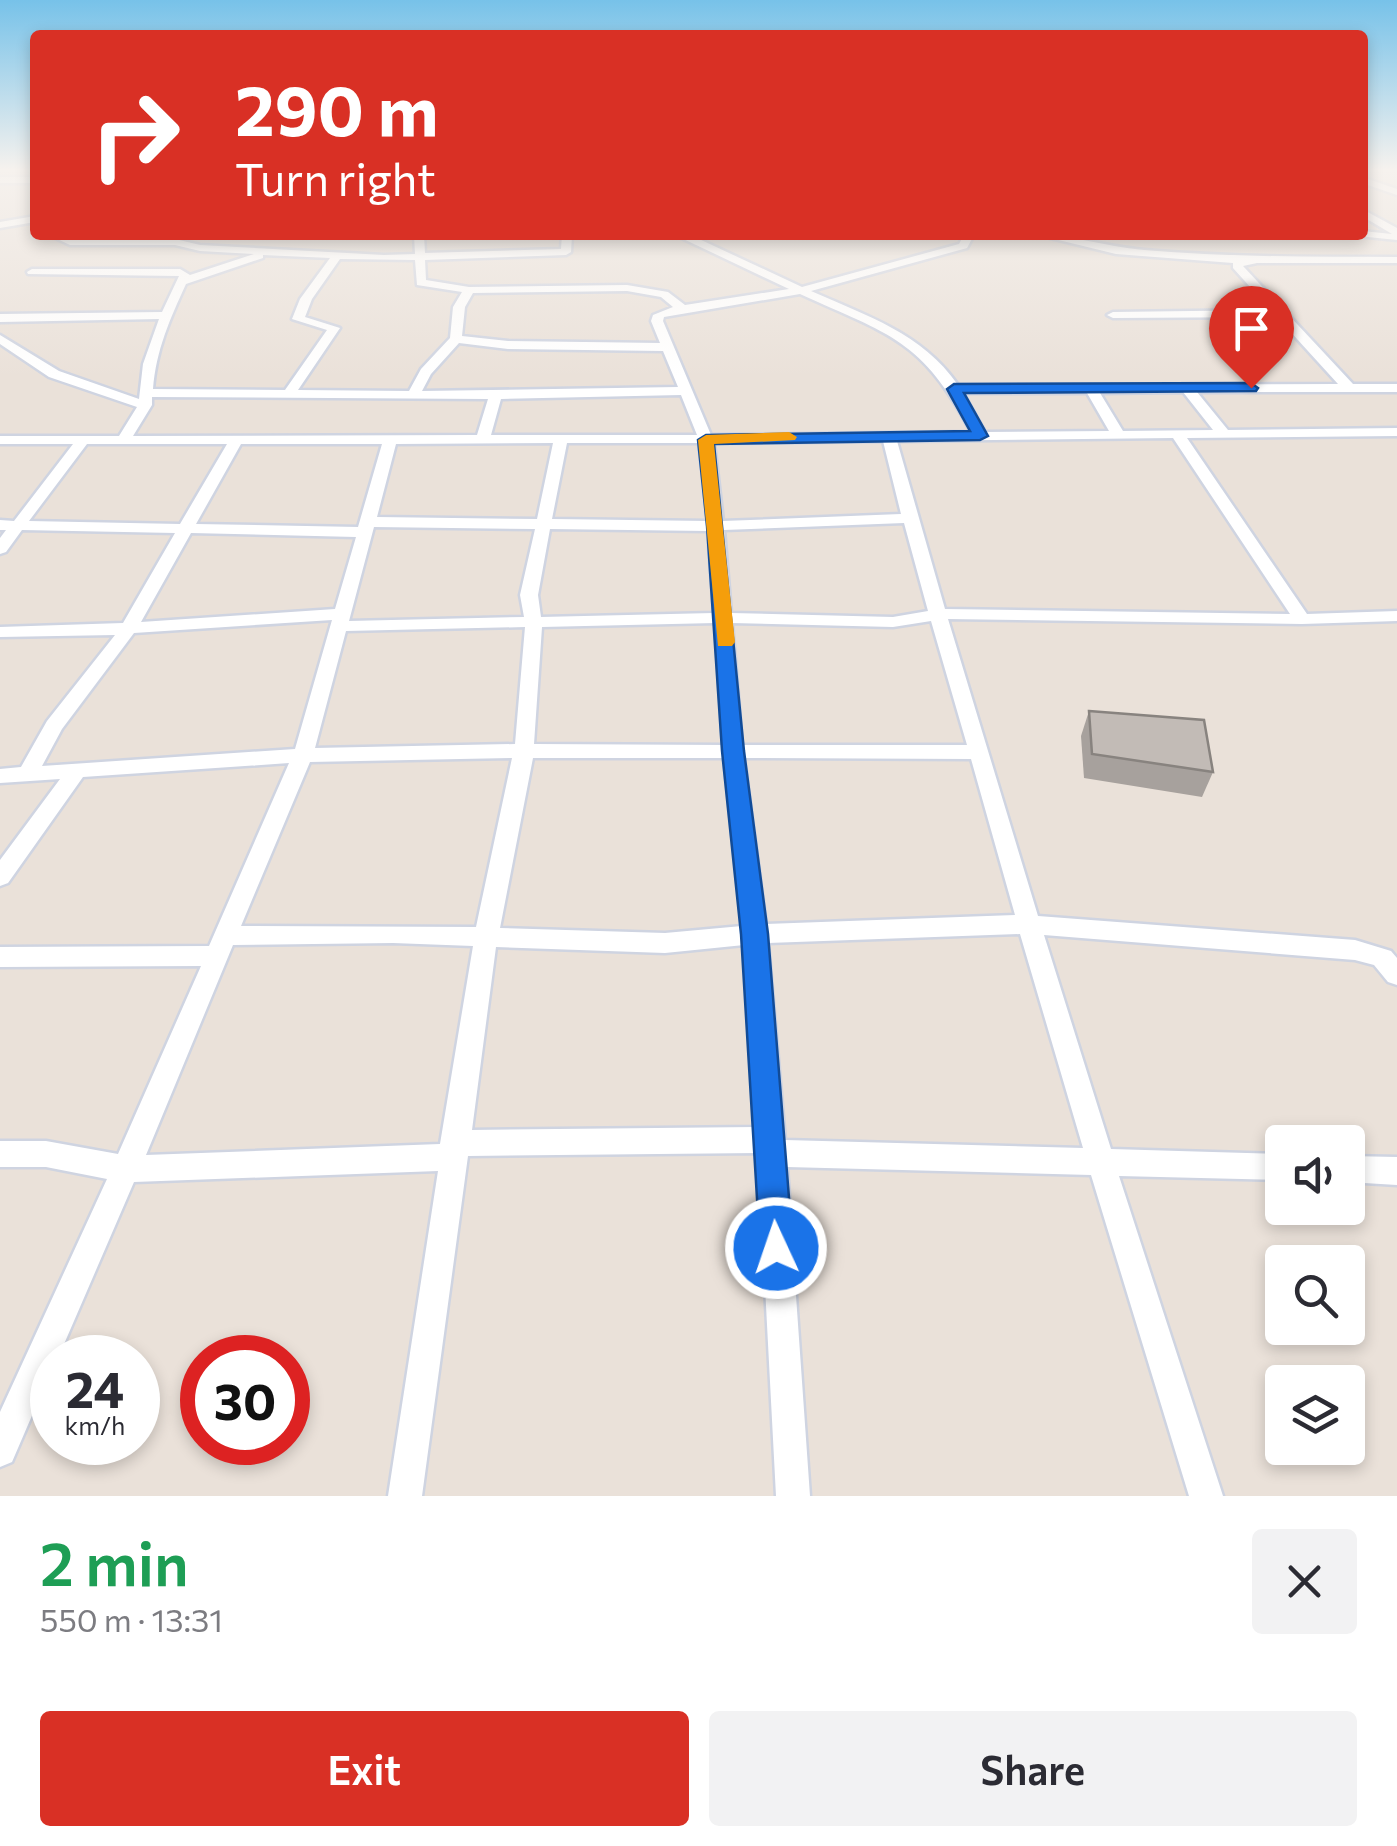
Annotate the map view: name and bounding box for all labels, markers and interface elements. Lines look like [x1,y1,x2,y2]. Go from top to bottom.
text: 290 m [235,65,439,150]
icon: right [70,70,200,200]
text: Turn right [235,150,436,205]
pin [1209,286,1294,389]
icon: arrive [1224,301,1279,356]
map controls [1265,1125,1365,1465]
button: sound [1265,1125,1365,1225]
position arrow [724,1196,828,1300]
button: search [1265,1245,1365,1345]
speed limit sign: 30 [180,1335,310,1465]
text: 24 [66,1357,124,1418]
button: layers [1265,1365,1365,1465]
text: km/h [65,1410,125,1440]
text: 2 min [40,1525,189,1598]
button: close [1252,1529,1357,1634]
text: 550 m · 13:31 [40,1599,223,1639]
button: Exit [40,1711,689,1826]
button: Share [709,1711,1357,1826]

